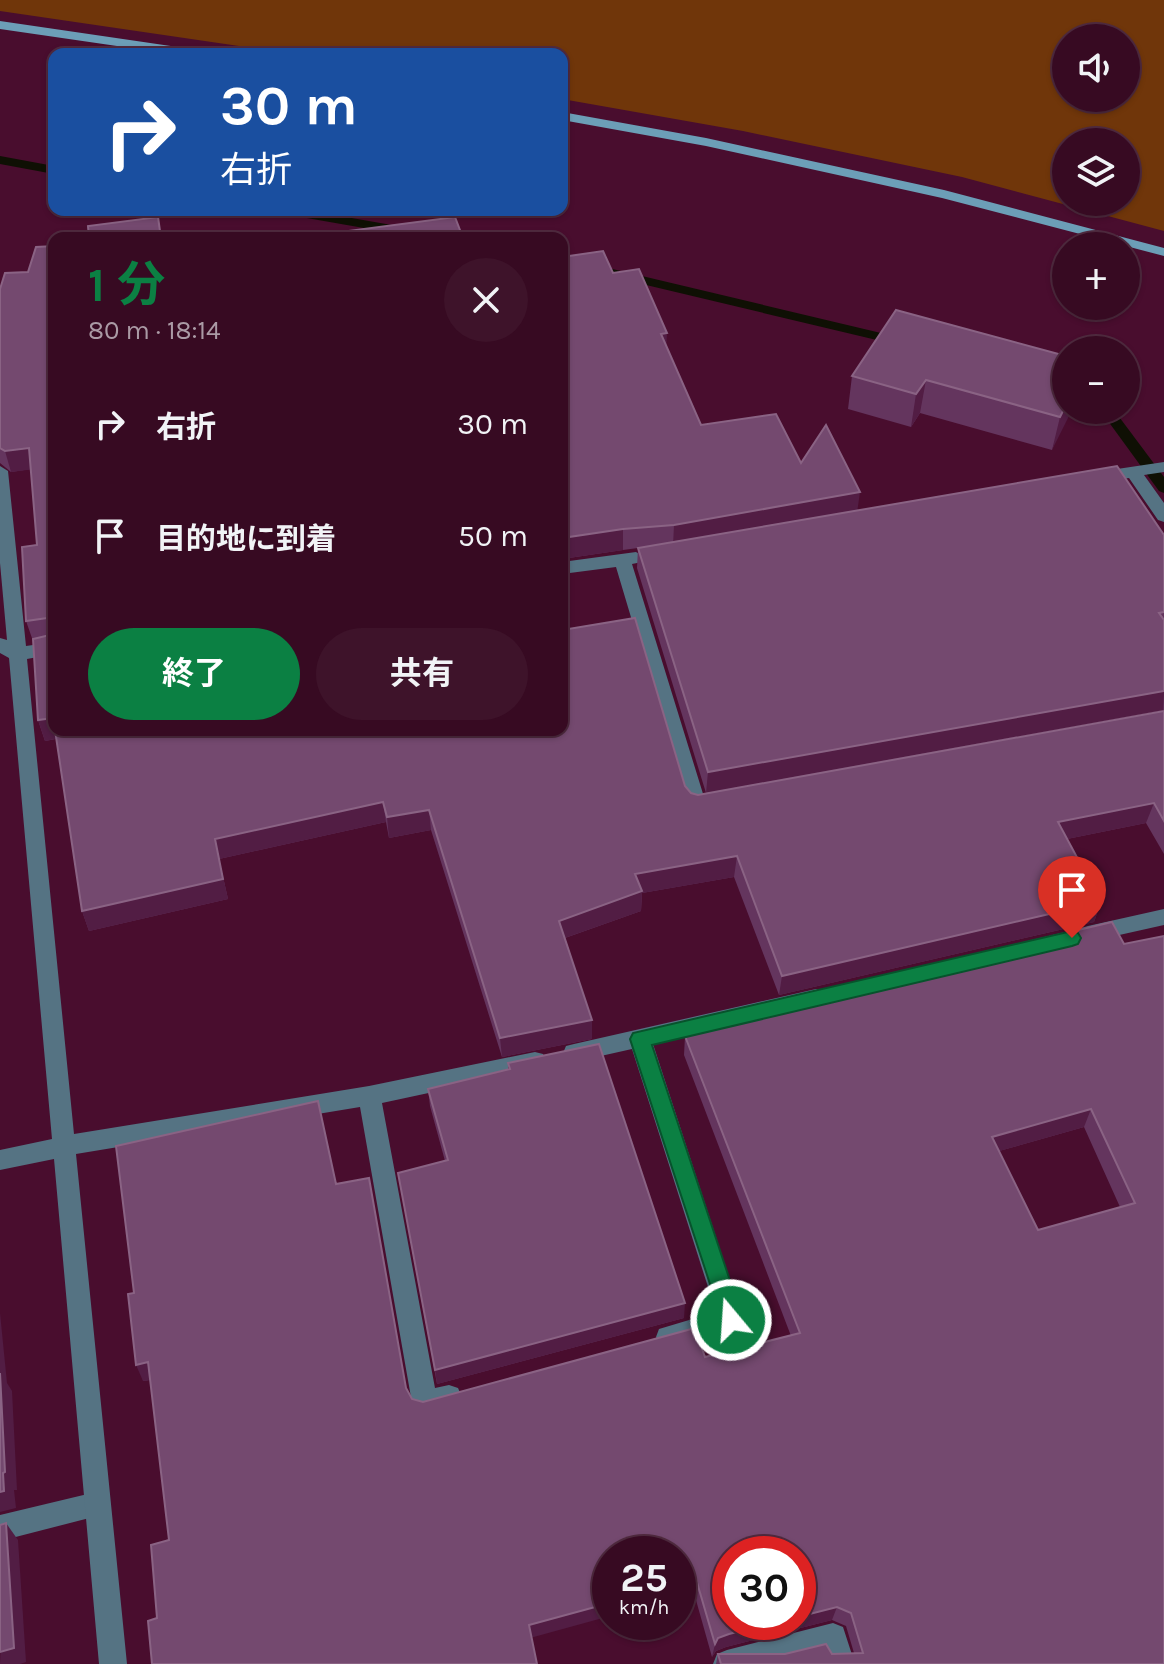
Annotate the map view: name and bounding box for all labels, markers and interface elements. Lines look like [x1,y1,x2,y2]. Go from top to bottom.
map controls [1052,24,1140,424]
button: sound [1052,24,1140,112]
text: 30 m [220,73,358,138]
icon: right [88,80,192,184]
button: layers [1052,128,1140,216]
text: 右折 [220,149,292,191]
button: + [1052,232,1140,320]
text: 1 分 [88,257,165,313]
button: close [444,258,528,342]
text: 80 m · 18:14 [88,315,221,346]
button: − [1052,336,1140,424]
icon: right [88,402,132,446]
text: 30 m [457,406,528,442]
text: 右折 [156,409,216,445]
icon: arrive [88,514,132,558]
text: 50 m [458,518,528,554]
text: 目的地に到着 [156,521,336,557]
button: 終了 [88,628,300,720]
button: 共有 [316,628,528,720]
pin [1038,856,1106,938]
icon: arrive [1050,868,1094,912]
position arrow [689,1278,773,1362]
speed limit sign: 30 [712,1536,816,1640]
text: 25 [620,1554,668,1601]
text: km/h [619,1596,669,1619]

